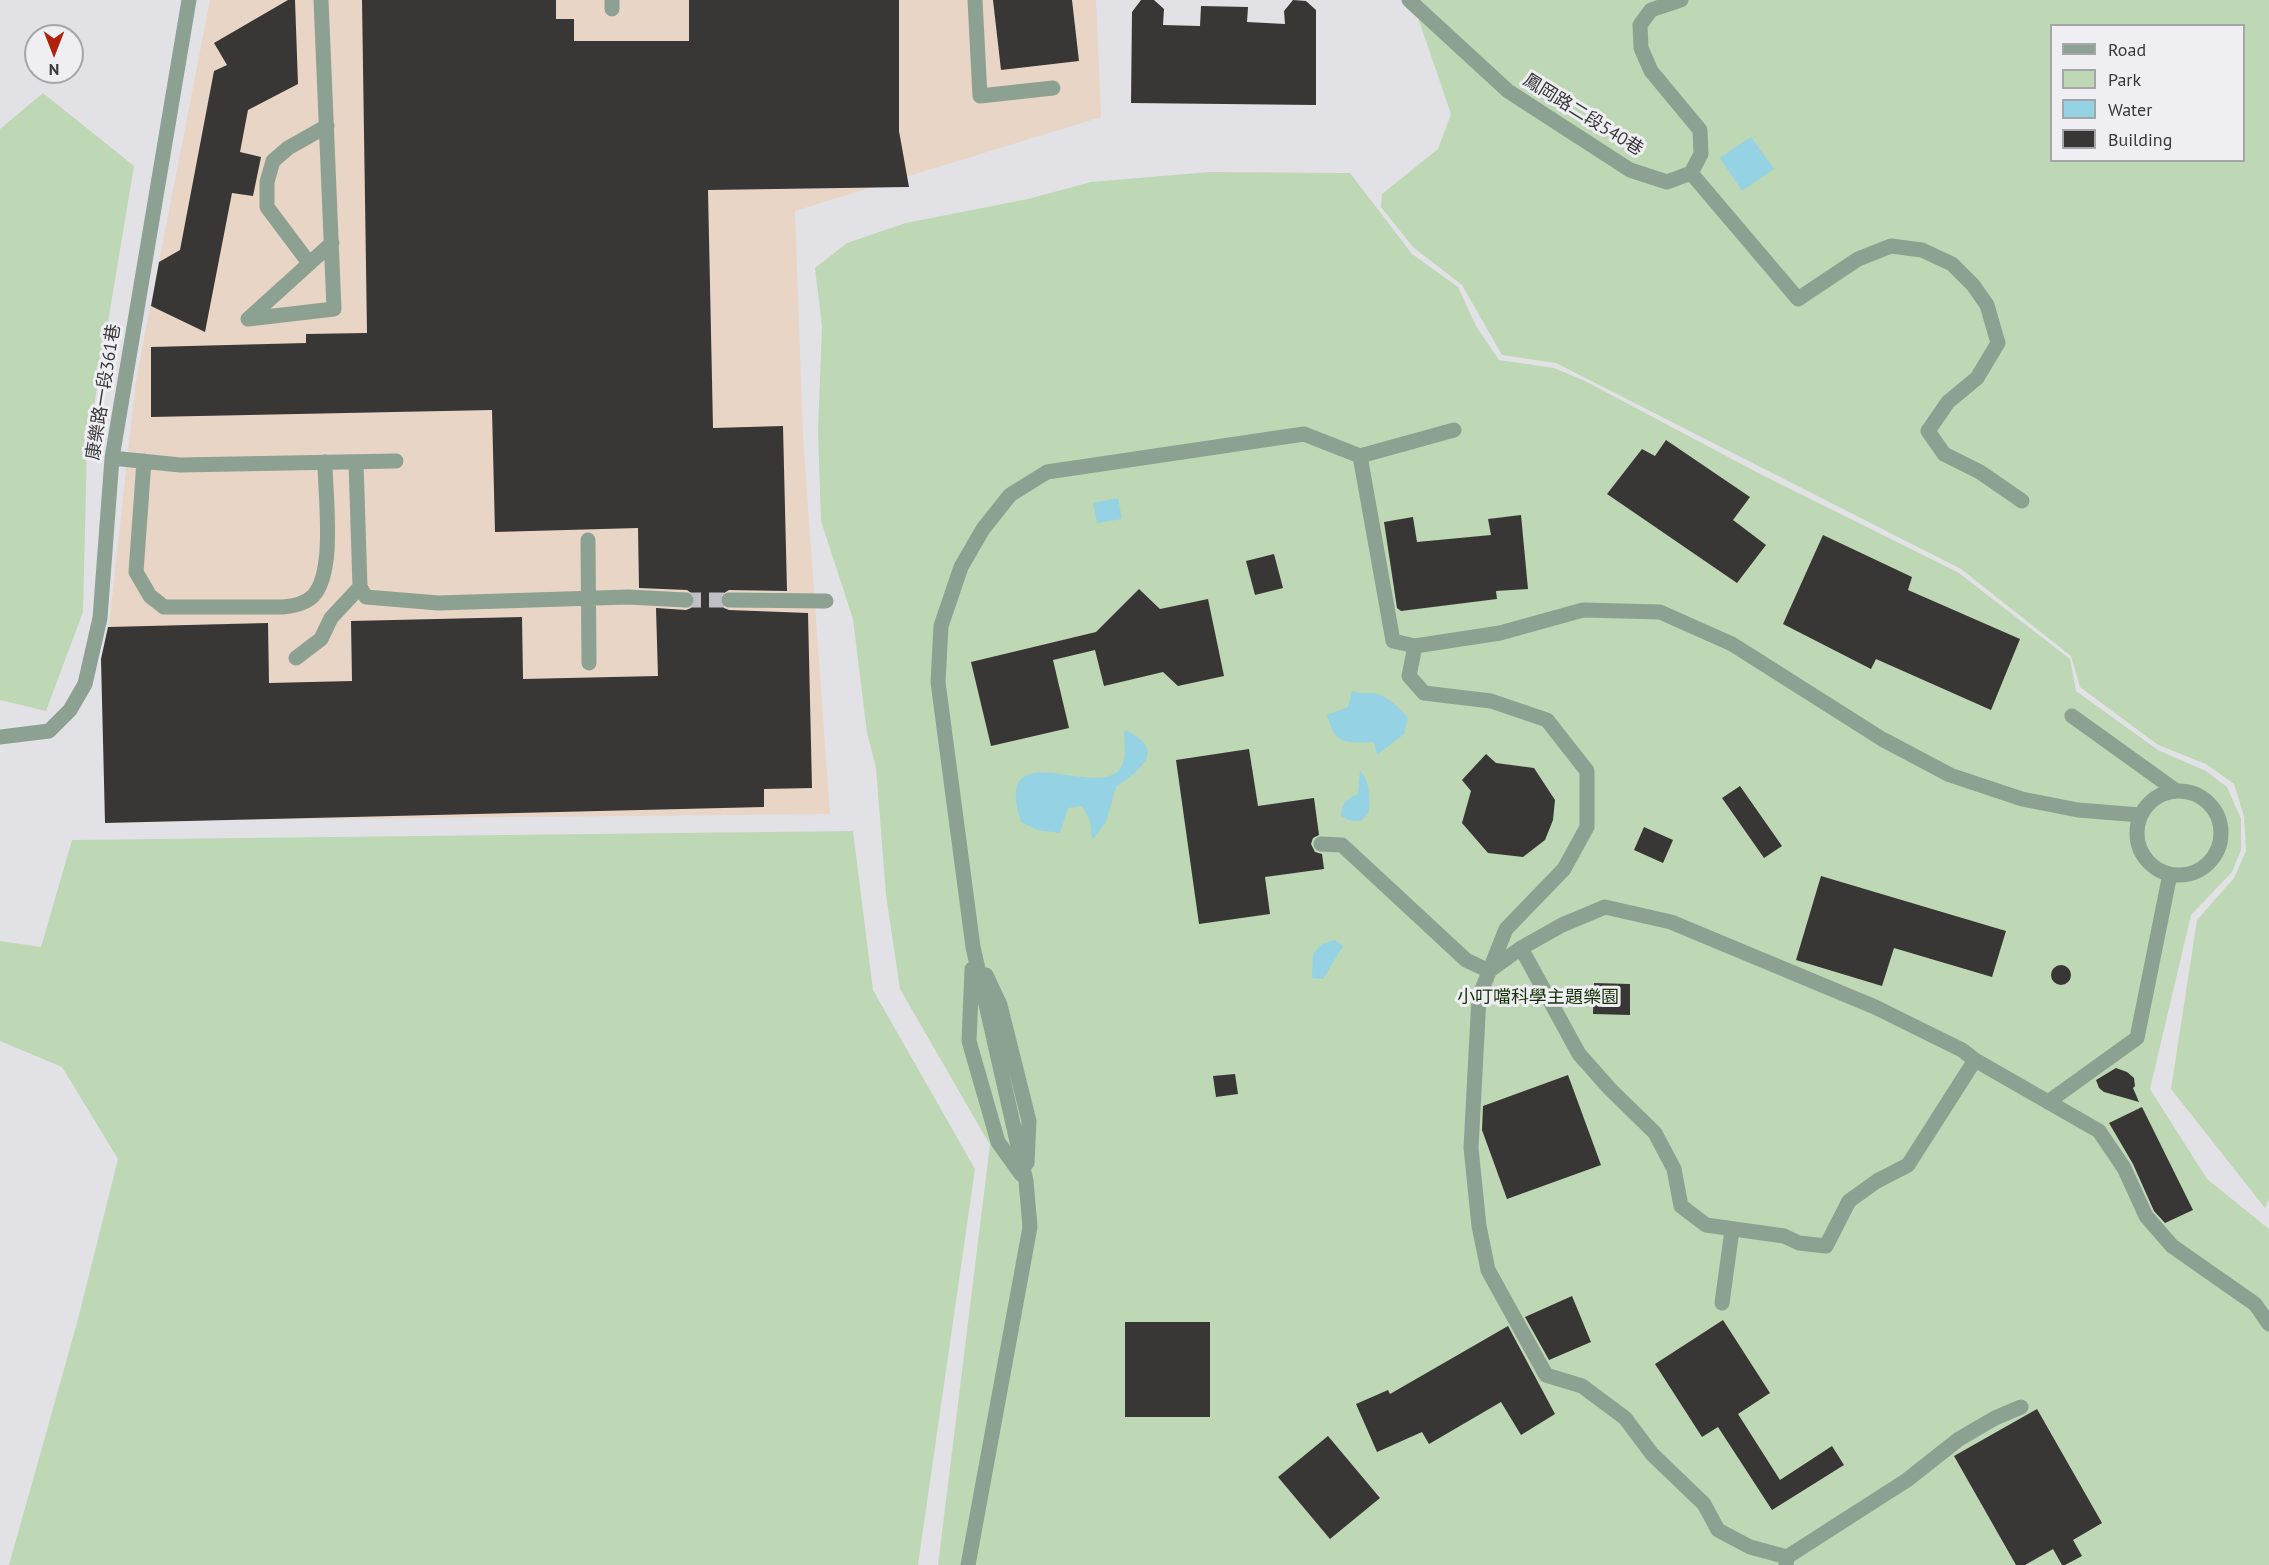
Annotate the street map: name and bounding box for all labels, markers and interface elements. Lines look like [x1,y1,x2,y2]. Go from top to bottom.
north arrow [24,24,84,84]
legend [2050,24,2245,162]
text: Road [2108,38,2146,61]
text: N [49,60,59,80]
text: Park [2108,68,2141,91]
street label: 鳳岡路二段540巷 [1519,69,1647,161]
text: Water [2108,98,2152,121]
text: Building [2108,128,2172,151]
street label: 康樂路一段361巷 [83,322,125,462]
park label: 小叮噹科學主題樂園 [1457,987,1619,1009]

